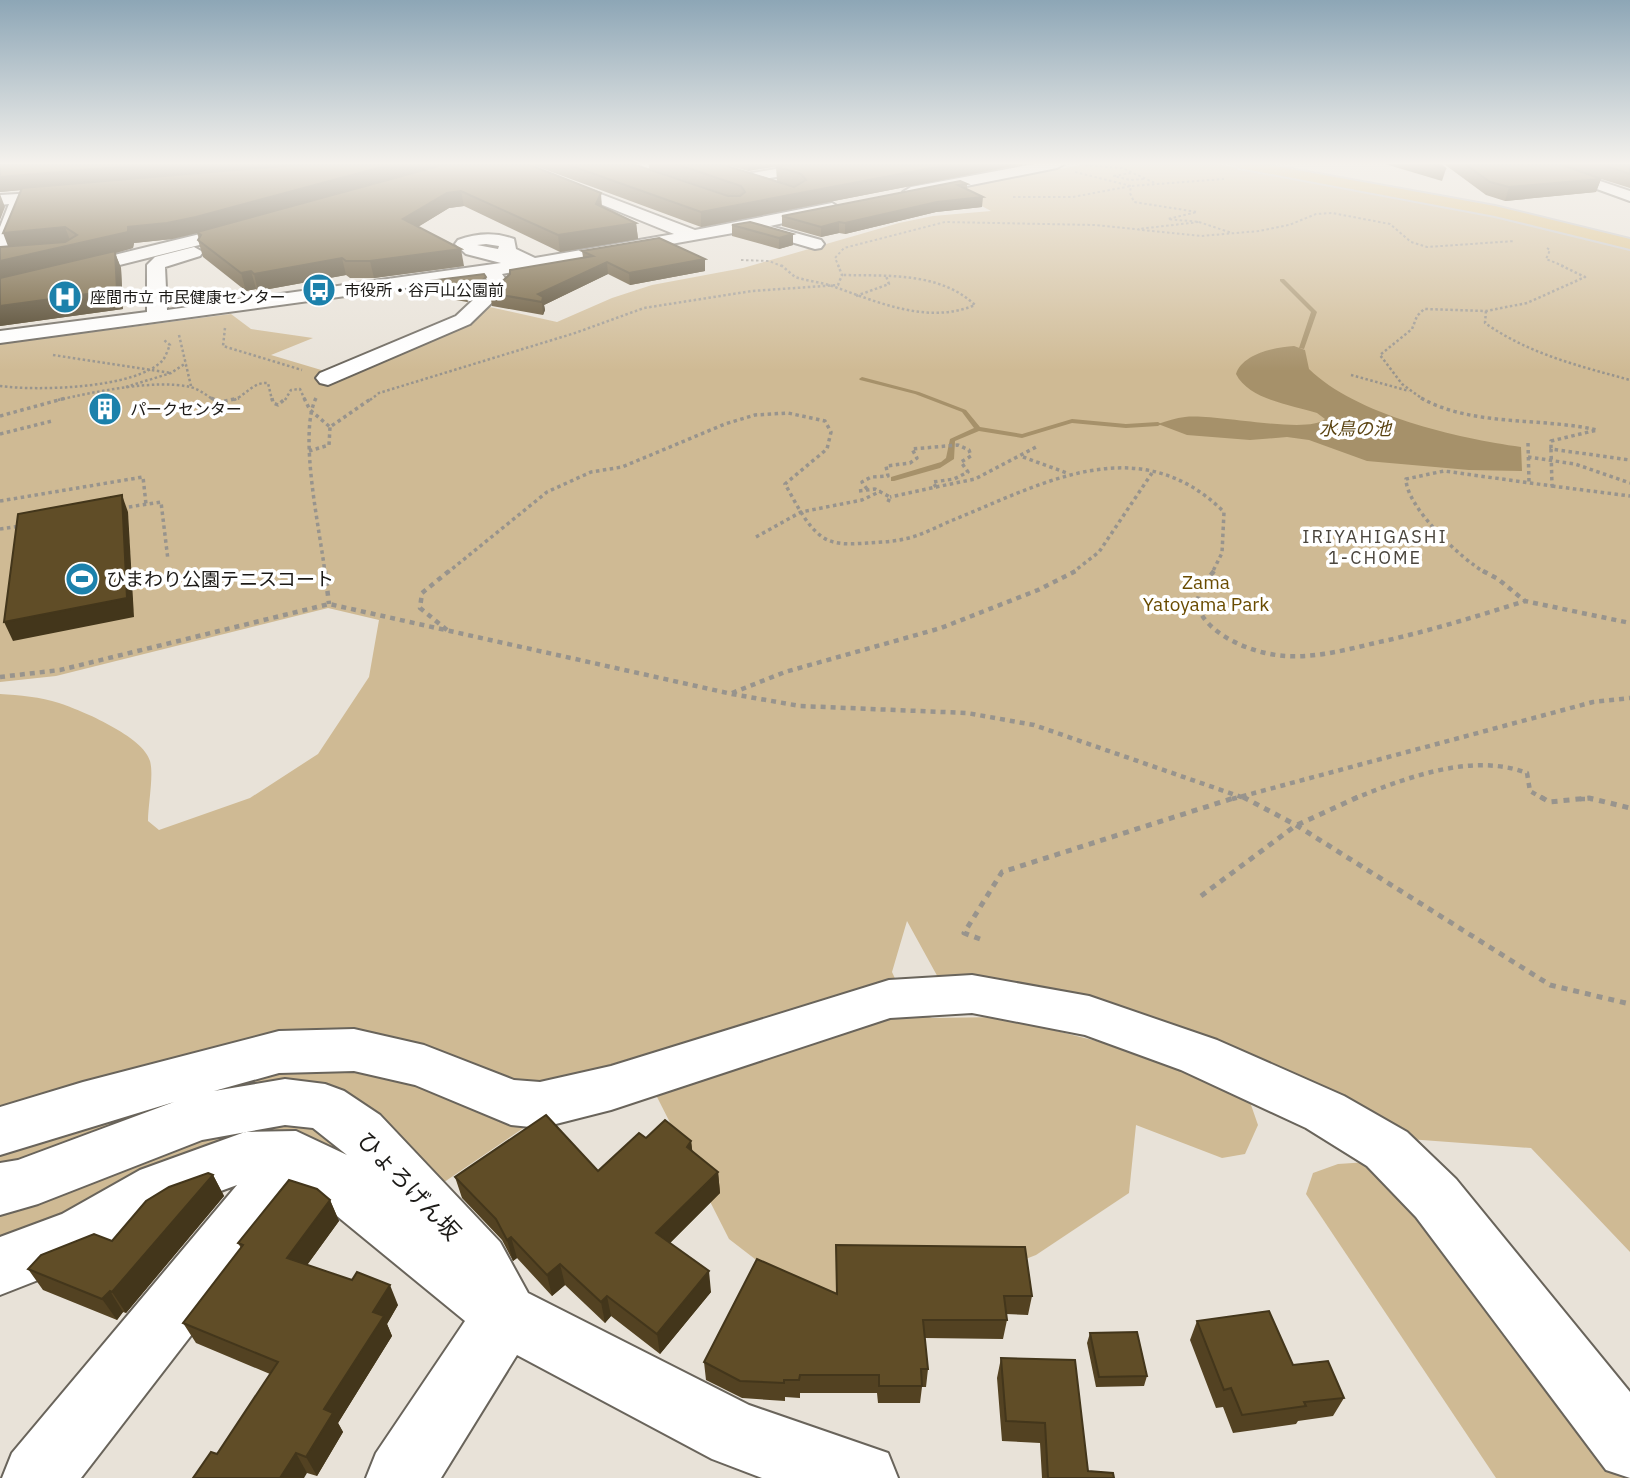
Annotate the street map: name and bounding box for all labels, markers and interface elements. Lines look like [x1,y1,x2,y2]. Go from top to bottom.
bus stop icon: 市役所・谷戸山公園前 [300,271,338,309]
hospital icon: 座間市立 市民健康センター [46,278,84,316]
place label: 市役所・谷戸山公園前 [344,280,504,300]
place label: 座間市立 市民健康センター [90,287,286,307]
building icon: パークセンター [86,390,124,428]
place label: パークセンター [130,399,242,419]
water label: 水鳥の池 [1319,417,1393,440]
district label: IRIYAHIGASHI 1-CHOME [1302,525,1448,569]
sports icon: ひまわり公園テニスコート [63,560,101,598]
place label: ひまわり公園テニスコート [106,567,334,591]
park label: Zama Yatoyama Park [1143,570,1269,616]
street label: ひょろげん坂 [352,1125,468,1246]

